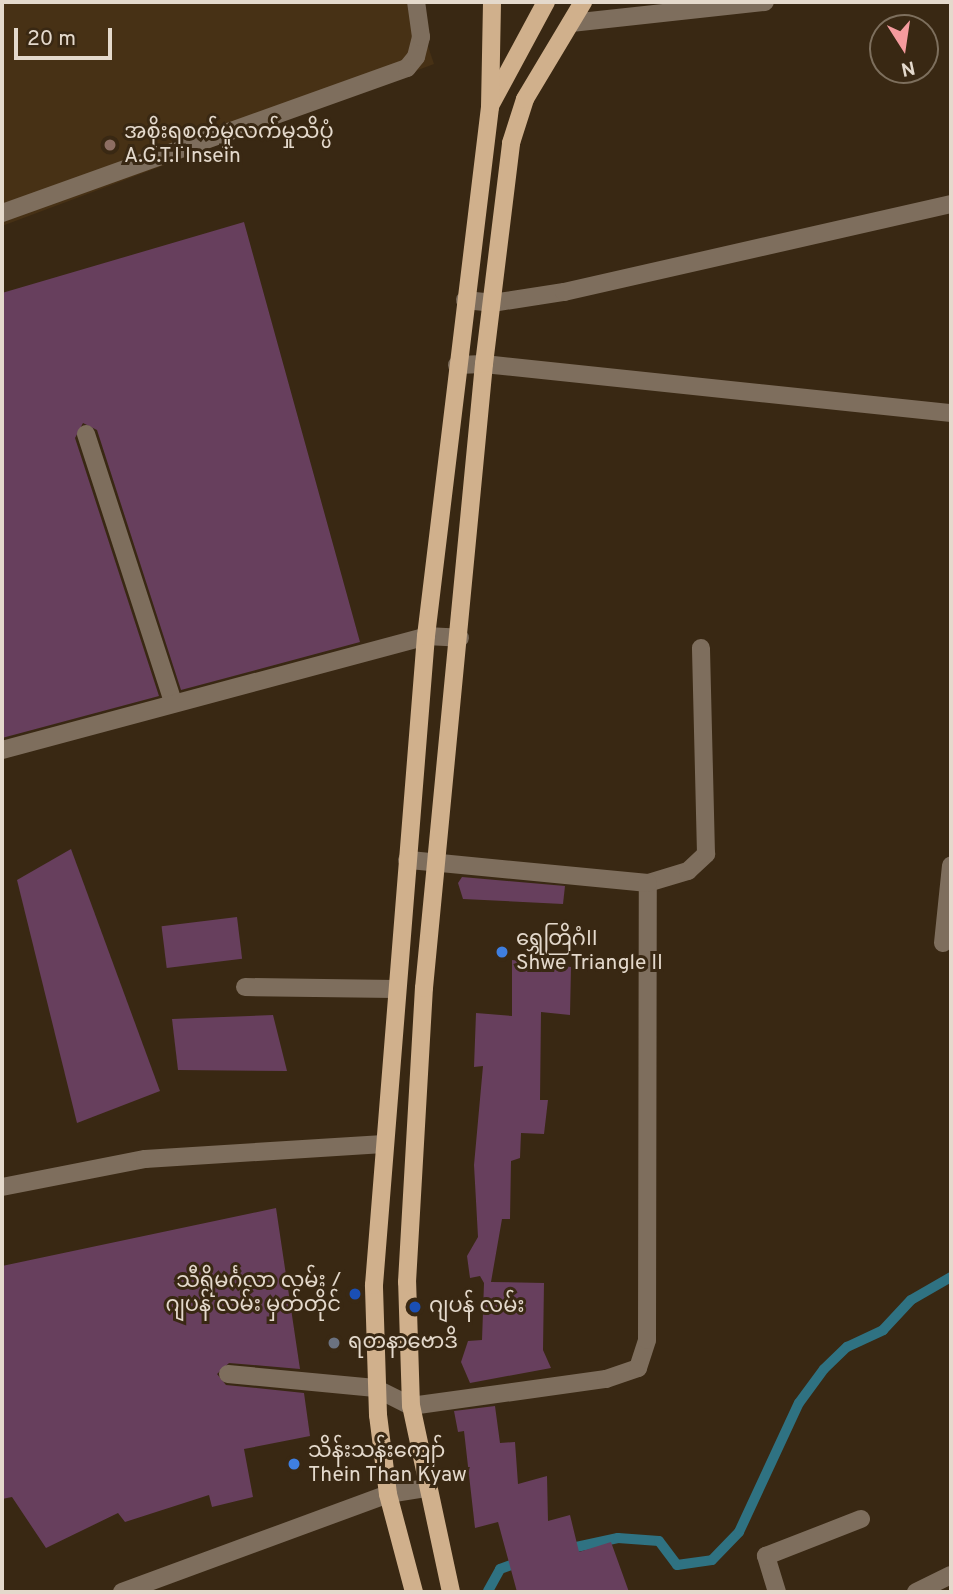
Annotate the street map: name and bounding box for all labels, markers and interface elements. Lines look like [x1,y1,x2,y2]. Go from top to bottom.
scale bar [18,14,116,58]
north arrow [869,14,939,84]
text: 20 m [27,26,76,53]
text: N [899,54,917,81]
place label: အစိုးရစက်မှုလက်မှုသိပ္ပံ A.G.T.I Insein [124,120,334,170]
marker: အစိုးရစက်မှုလက်မှုသိပ္ပံ A.G.T.I Insein [102,137,118,153]
place label: ရွှေတြိဂံII Shwe Triangle II [516,927,664,977]
marker: ရွှေတြိဂံII Shwe Triangle II [494,944,510,960]
place label: သီရိမင်္ဂလာ လမ်း / ဂျပန် လမ်း မှတ်တိုင် [165,1269,341,1319]
marker: သီရိမင်္ဂလာ လမ်း / ဂျပန် လမ်း မှတ်တိုင် [347,1286,363,1302]
place label: ဂျပန် လမ်း [429,1294,525,1320]
marker: ဂျပန် လမ်း [407,1299,423,1315]
place label: ရတနာဗောဒိ [348,1330,458,1356]
marker: ရတနာဗောဒိ [326,1335,342,1351]
place label: သိန်းသန်းကျော် Thein Than Kyaw [308,1439,468,1489]
marker: သိန်းသန်းကျော် Thein Than Kyaw [286,1456,302,1472]

